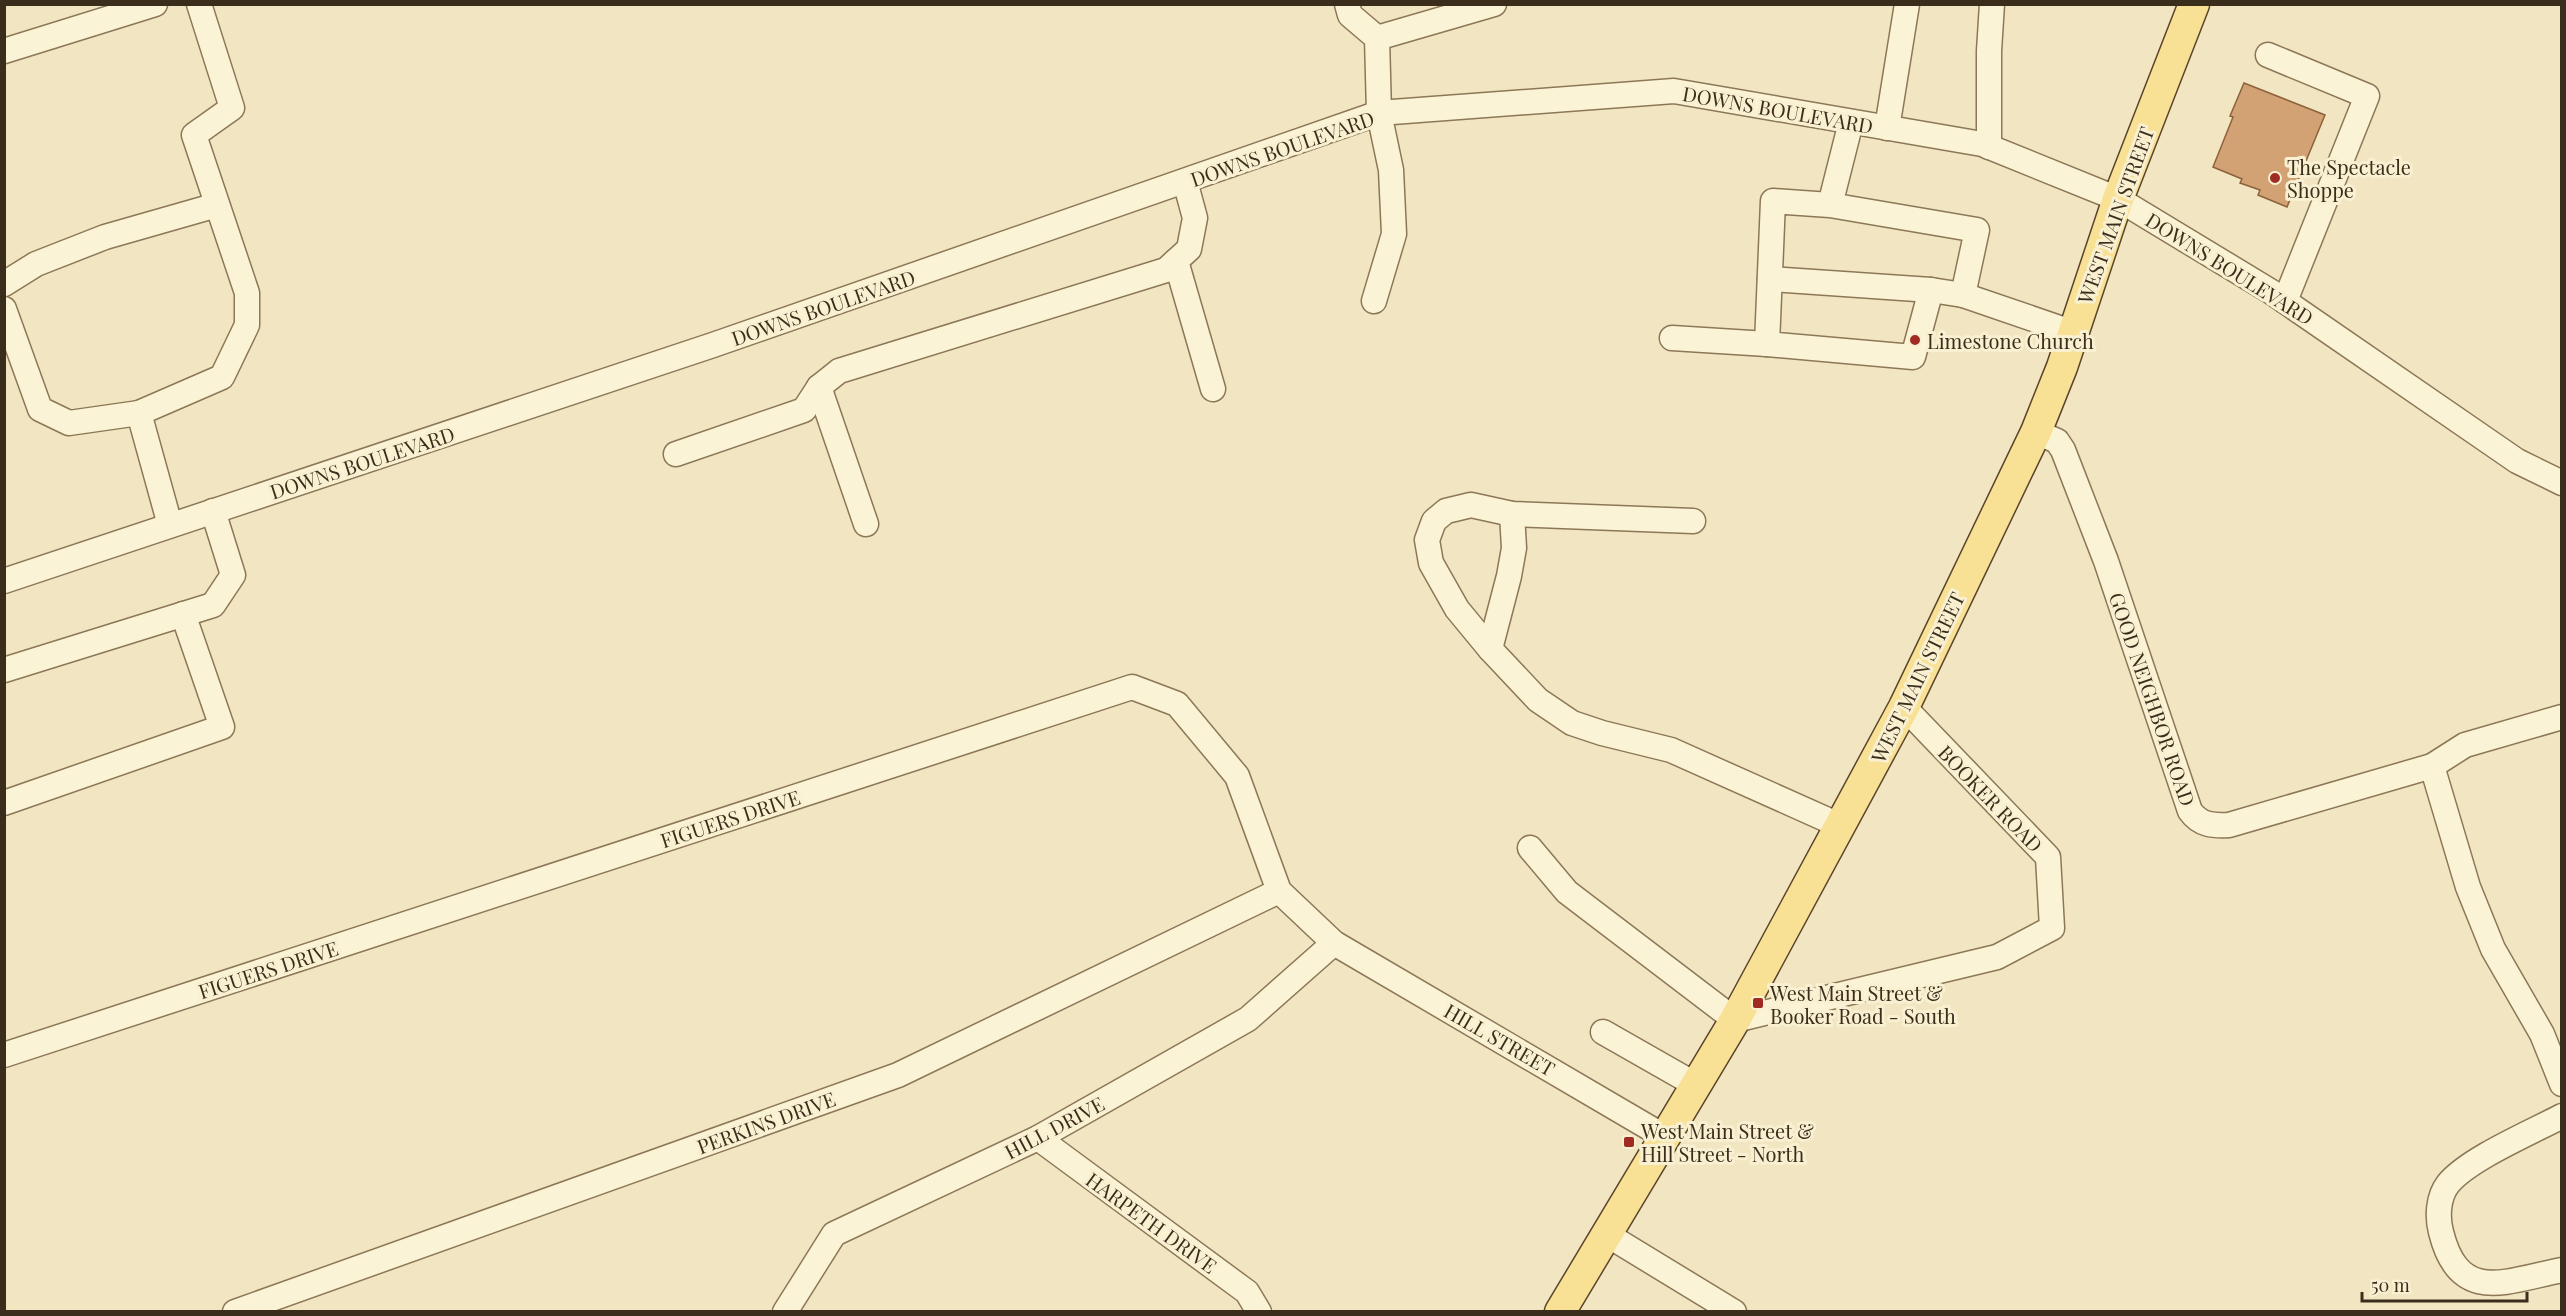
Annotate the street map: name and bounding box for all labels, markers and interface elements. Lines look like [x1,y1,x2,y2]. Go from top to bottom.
street label: DOWNS BOULEVARD [1681,79,1875,139]
street label: DOWNS BOULEVARD [1186,104,1378,192]
street label: WEST MAIN STREET [2070,123,2160,308]
place label: The Spectacle Shoppe [2287,153,2411,203]
marker: The Spectacle Shoppe [2268,171,2282,185]
street label: DOWNS BOULEVARD [2141,205,2319,331]
street label: DOWNS BOULEVARD [727,263,919,351]
place label: Limestone Church [1927,327,2094,354]
marker: Limestone Church [1908,333,1922,347]
street label: DOWNS BOULEVARD [266,419,458,505]
street label: WEST MAIN STREET [1864,587,1970,768]
street label: GOOD NEIGHBOR ROAD [2104,589,2202,809]
street label: BOOKER ROAD [1933,739,2049,857]
street label: FIGUERS DRIVE [657,783,803,853]
street label: FIGUERS DRIVE [195,934,341,1004]
place label: West Main Street & Booker Road - South [1769,979,1956,1029]
street label: HILL STREET [1440,996,1560,1082]
marker: West Main Street & Booker Road - South [1751,996,1765,1010]
street label: PERKINS DRIVE [693,1084,839,1160]
street label: HILL DRIVE [999,1089,1109,1165]
place label: West Main Street & Hill Street - North [1640,1117,1814,1167]
marker: West Main Street & Hill Street - North [1622,1135,1636,1149]
street label: HARPETH DRIVE [1081,1165,1223,1279]
scale bar [2362,1265,2527,1303]
text: 50 m [2371,1273,2410,1297]

